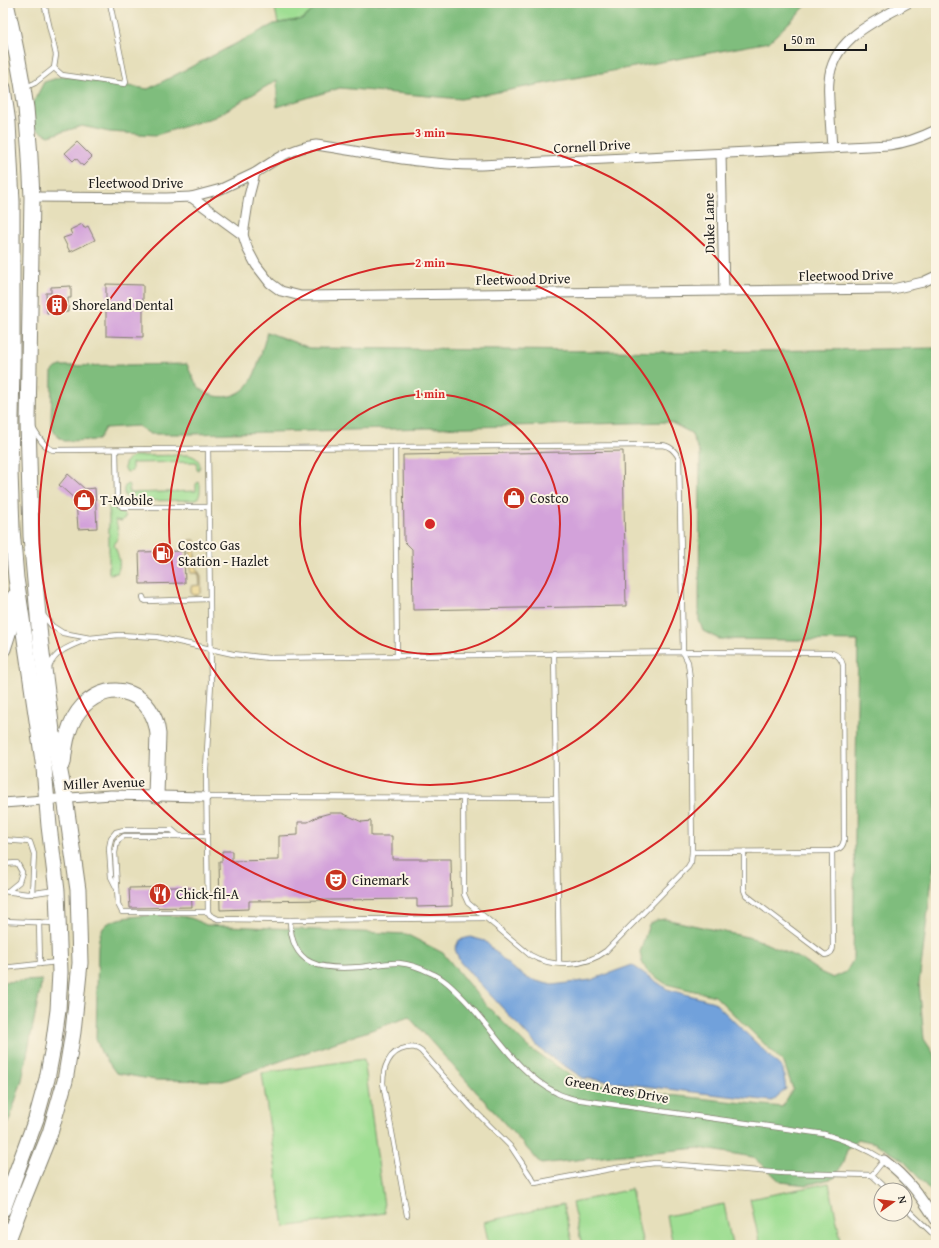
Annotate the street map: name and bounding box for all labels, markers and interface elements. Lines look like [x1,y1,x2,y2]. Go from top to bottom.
scale bar [785,26,866,52]
text: 50 m [791,31,815,48]
text: 3 min [415,124,445,141]
street label: Cornell Drive [553,134,632,158]
street label: Fleetwood Drive [89,173,184,193]
street label: Duke Lane [698,192,720,253]
text: 2 min [415,254,445,271]
street label: Fleetwood Drive [798,264,894,286]
street label: Fleetwood Drive [475,268,571,290]
building icon: Shoreland Dental [44,292,70,318]
place label: Shoreland Dental [72,295,173,315]
text: 1 min [415,385,445,402]
shop icon: Costco [501,485,527,511]
shop icon: T-Mobile [71,487,97,513]
place label: Costco [530,488,569,508]
place label: T-Mobile [100,490,153,510]
centre of rings [423,517,437,531]
place label: Costco Gas Station - Hazlet [178,535,269,571]
fuel station icon: Costco Gas Station - Hazlet [150,540,176,566]
street label: Miller Avenue [63,772,146,794]
theatre icon: Cinemark [323,867,349,893]
place label: Cinemark [352,870,410,890]
restaurant icon: Chick-fil-A [147,881,173,907]
place label: Chick-fil-A [176,884,239,904]
street label: Green Acres Drive [564,1070,671,1108]
north arrow [873,1182,913,1222]
text: N [894,1194,912,1206]

